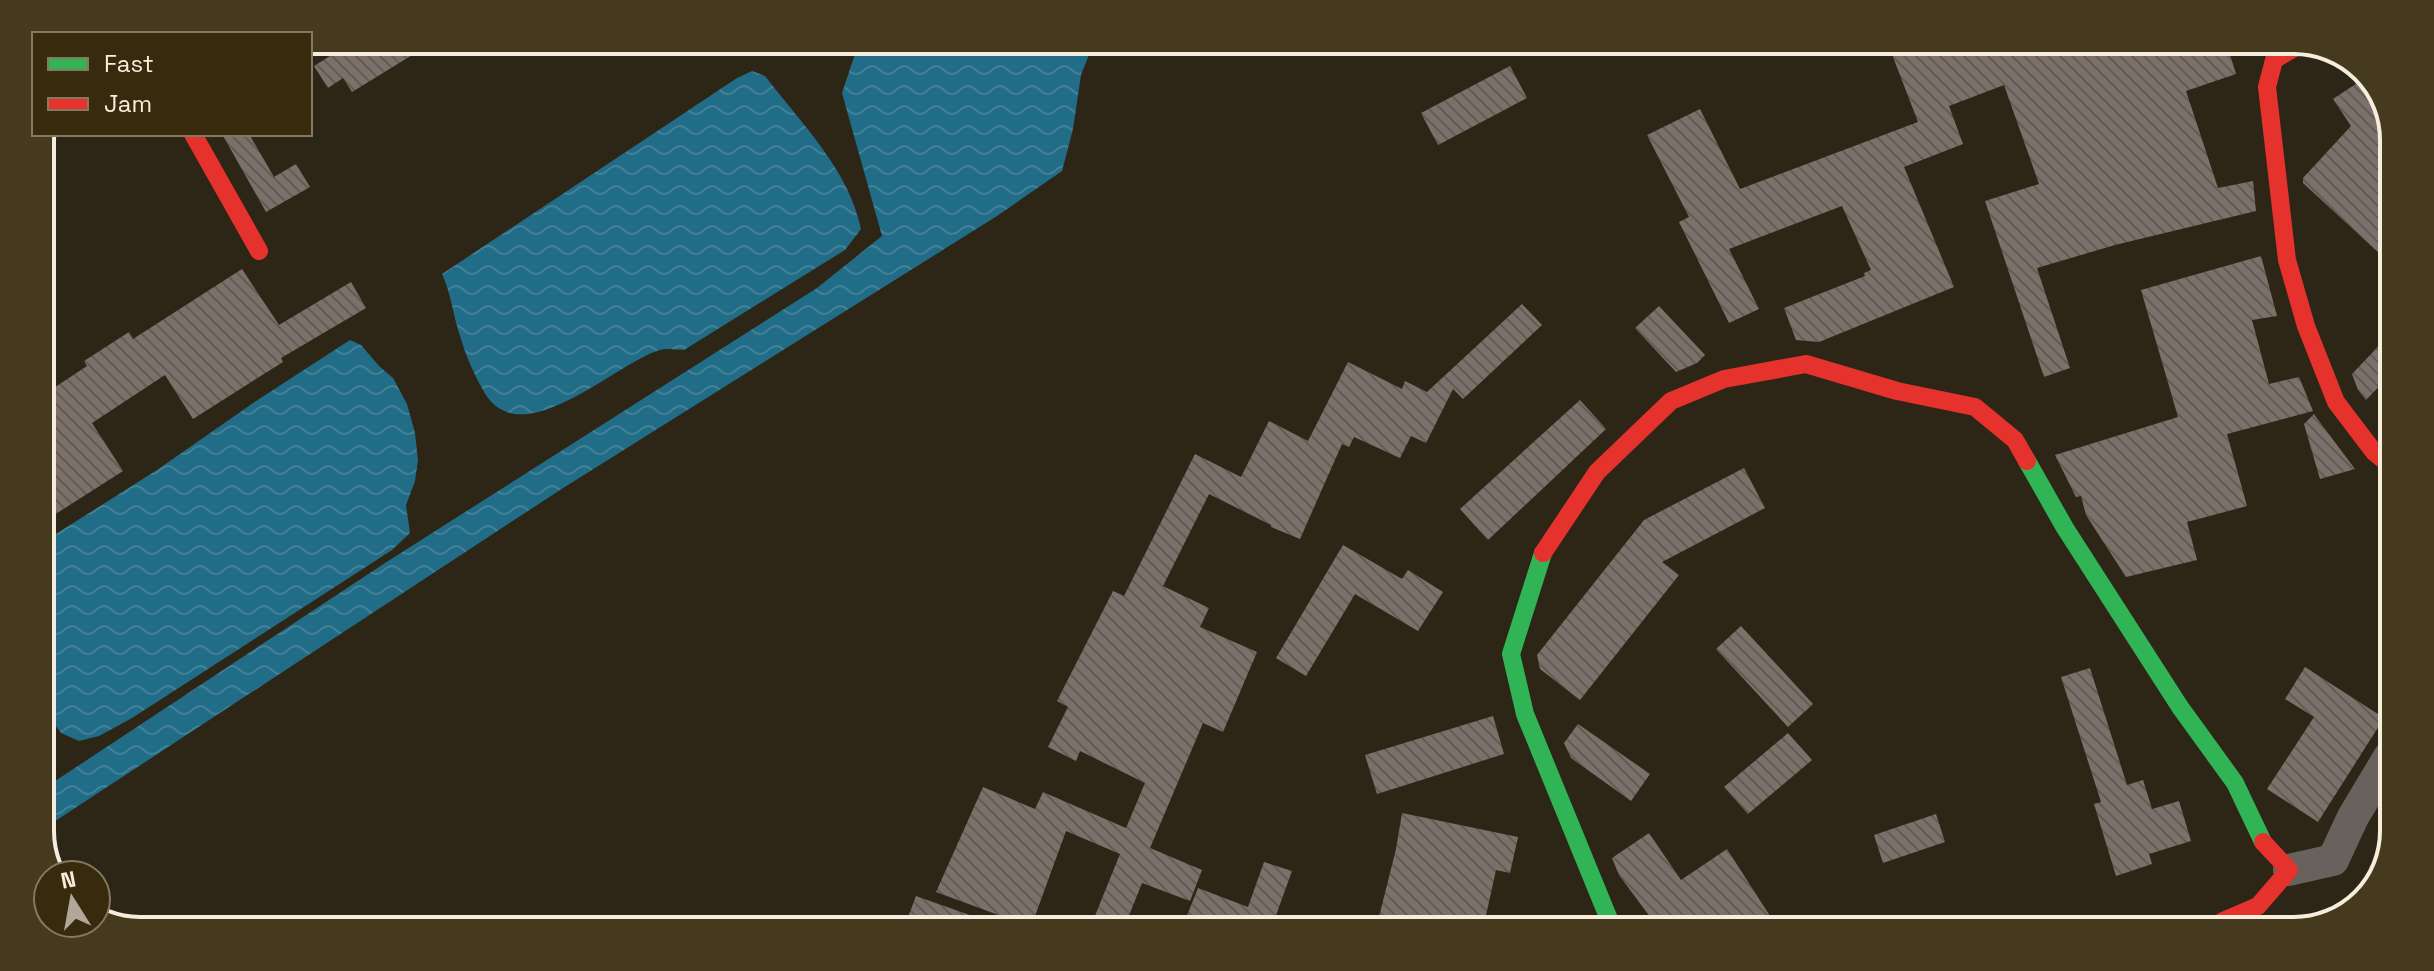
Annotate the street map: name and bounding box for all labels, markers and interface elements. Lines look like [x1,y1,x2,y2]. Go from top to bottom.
legend [32,32,312,136]
text: Fast [104,48,154,79]
text: Jam [104,88,152,119]
north arrow [32,859,112,939]
text: N [58,864,78,895]

